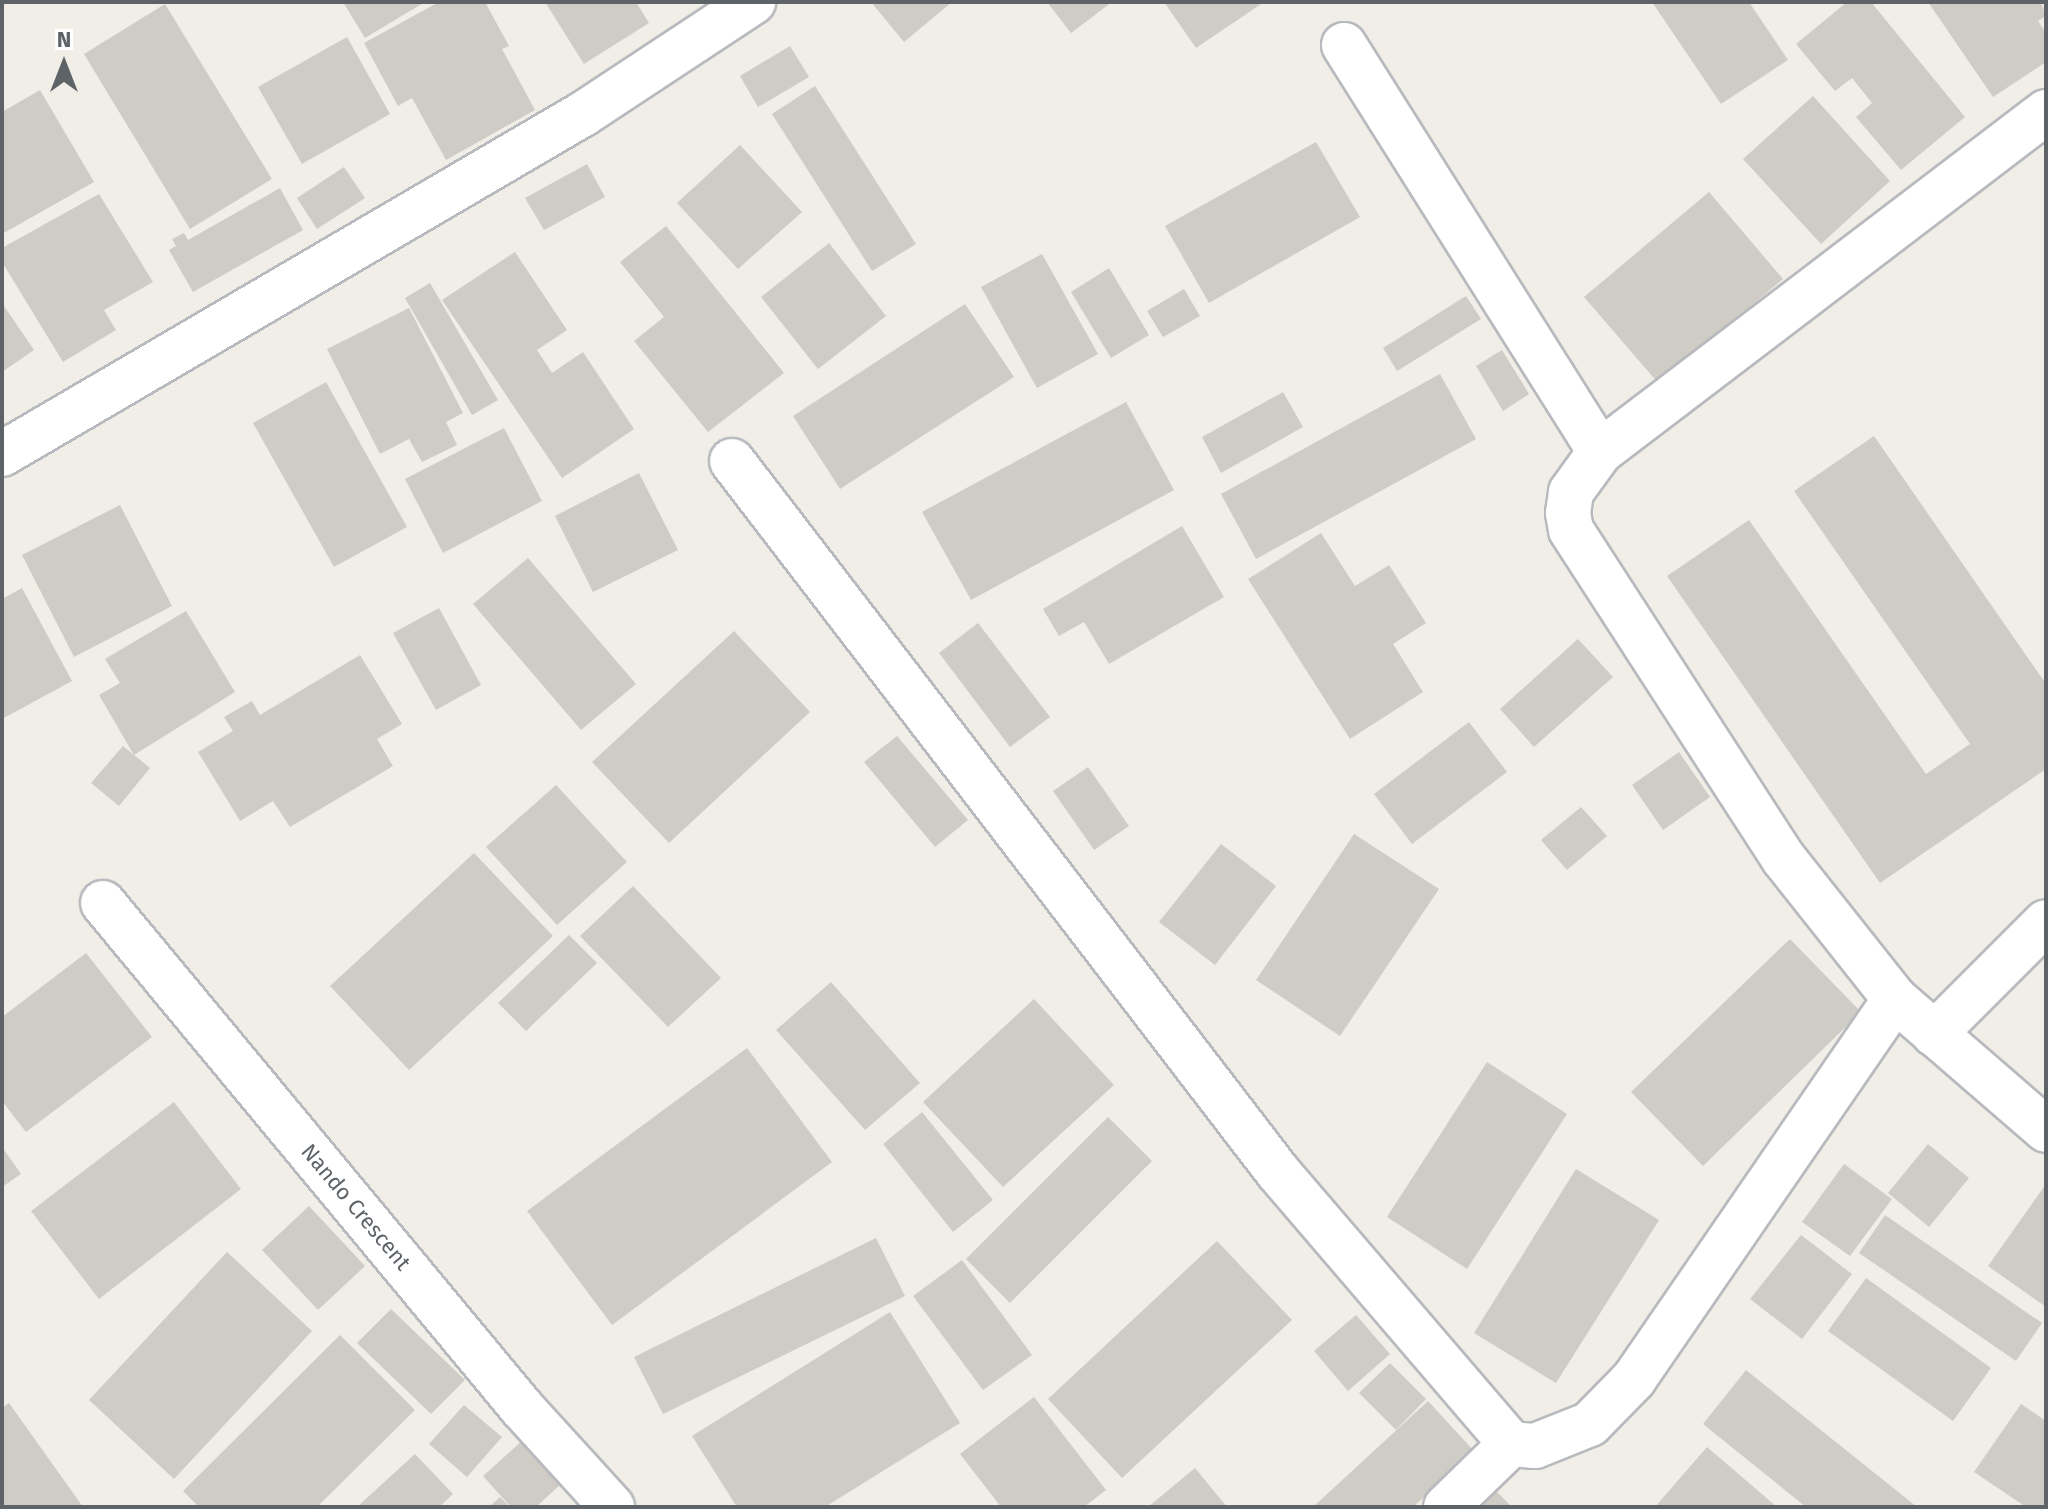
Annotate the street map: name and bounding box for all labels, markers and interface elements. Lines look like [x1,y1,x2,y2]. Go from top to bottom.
north arrow [24,24,104,104]
text: N [57,26,71,53]
street label: Nando Crescent [296,1138,416,1276]

